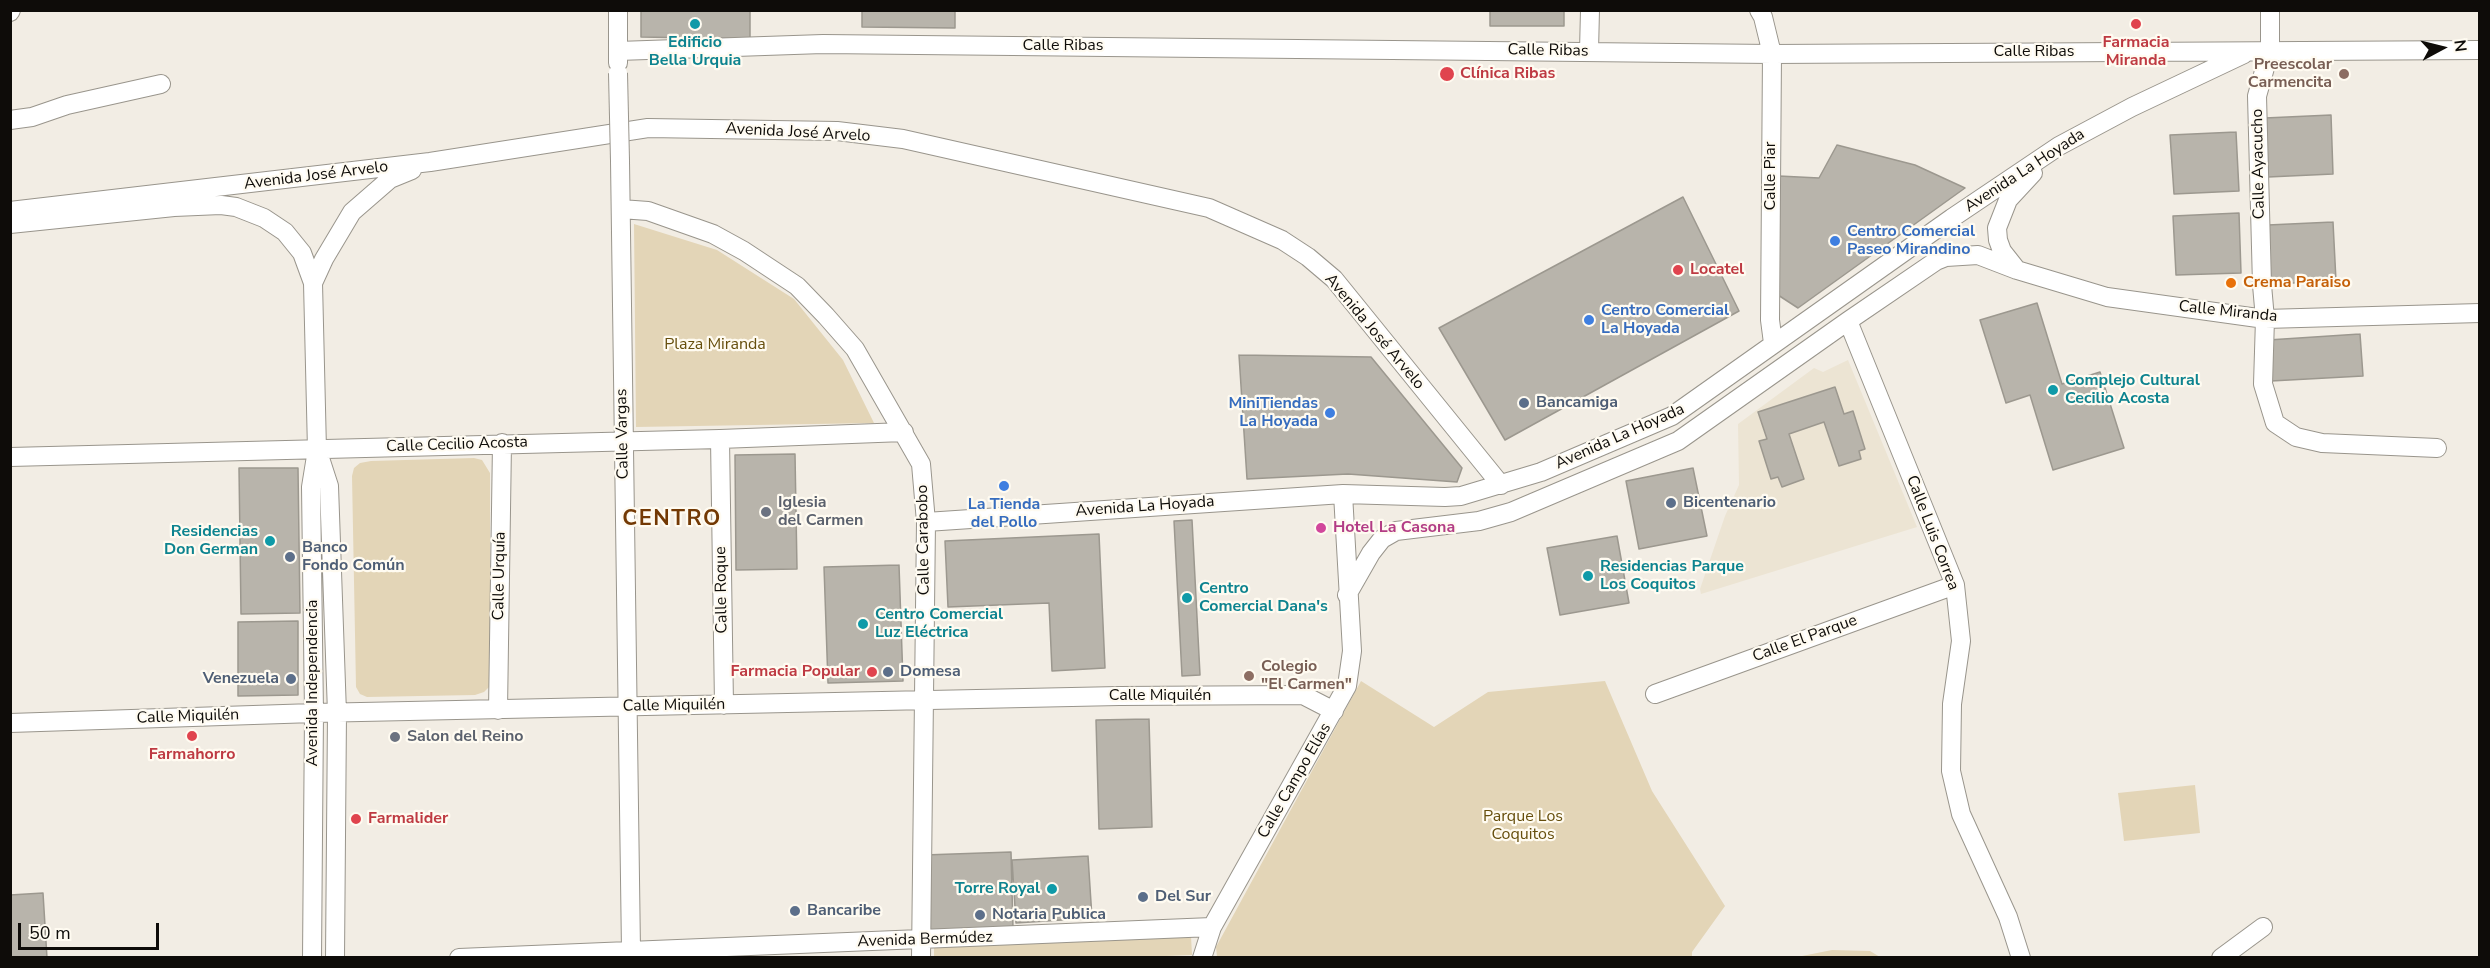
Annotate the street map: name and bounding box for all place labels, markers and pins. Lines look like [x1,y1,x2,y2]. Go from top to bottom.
marker: Edificio Bella Urquia [688,17,702,31]
marker: Farmacia Miranda [2129,17,2143,31]
place label: Edificio Bella Urquia [649,33,741,71]
place label: Farmacia Miranda [2103,33,2169,71]
place label: Preescolar Carmencita [2248,55,2332,93]
place label: Clínica Ribas [1460,64,1555,84]
marker: Clínica Ribas [1438,65,1456,83]
marker: Preescolar Carmencita [2337,67,2351,81]
place label: Centro Comercial Paseo Mirandino [1847,222,1975,260]
marker: Centro Comercial Paseo Mirandino [1828,234,1842,248]
place label: Locatel [1690,260,1744,280]
marker: Locatel [1671,263,1685,277]
place label: Crema Paraiso [2243,273,2351,293]
marker: Crema Paraiso [2224,276,2238,290]
place label: Centro Comercial La Hoyada [1601,301,1729,339]
marker: Centro Comercial La Hoyada [1582,313,1596,327]
place label: Complejo Cultural Cecilio Acosta [2065,371,2200,409]
marker: Complejo Cultural Cecilio Acosta [2046,383,2060,397]
place label: Bancamiga [1536,393,1618,413]
place label: MiniTiendas La Hoyada [1228,394,1318,432]
marker: Bancamiga [1517,396,1531,410]
marker: MiniTiendas La Hoyada [1323,406,1337,420]
marker: La Tienda del Pollo [997,479,1011,493]
place label: Iglesia del Carmen [778,493,863,531]
place label: Bicentenario [1683,493,1776,513]
place label: La Tienda del Pollo [968,495,1040,533]
marker: Bicentenario [1664,496,1678,510]
marker: Iglesia del Carmen [759,505,773,519]
place label: Hotel La Casona [1333,518,1455,538]
marker: Hotel La Casona [1314,521,1328,535]
place label: Residencias Don German [164,522,258,560]
marker: Residencias Don German [263,534,277,548]
place label: Banco Fondo Común [302,538,405,576]
marker: Banco Fondo Común [283,550,297,564]
place label: Residencias Parque Los Coquitos [1600,557,1744,595]
marker: Residencias Parque Los Coquitos [1581,569,1595,583]
place label: Centro Comercial Dana's [1199,579,1328,617]
marker: Centro Comercial Dana's [1180,591,1194,605]
place label: Centro Comercial Luz Eléctrica [875,605,1003,643]
marker: Centro Comercial Luz Eléctrica [856,617,870,631]
place label: Colegio "El Carmen" [1261,657,1352,695]
place label: Farmacia Popular [731,662,860,682]
place label: Domesa [900,662,961,682]
marker: Farmacia Popular [865,665,879,679]
marker: Domesa [881,665,895,679]
place label: Venezuela [203,669,279,689]
marker: Colegio "El Carmen" [1242,669,1256,683]
marker: Venezuela [284,672,298,686]
place label: Salon del Reino [407,727,524,747]
marker: Farmahorro [185,729,199,743]
marker: Salon del Reino [388,730,402,744]
place label: Farmahorro [149,745,235,765]
place label: Farmalider [368,809,448,829]
marker: Farmalider [349,812,363,826]
place label: Torre Royal [955,879,1040,899]
marker: Torre Royal [1045,882,1059,896]
place label: Del Sur [1155,887,1211,907]
marker: Del Sur [1136,890,1150,904]
place label: Bancaribe [807,901,881,921]
marker: Bancaribe [788,904,802,918]
place label: Notaria Publica [992,905,1106,925]
marker: Notaria Publica [973,908,987,922]

